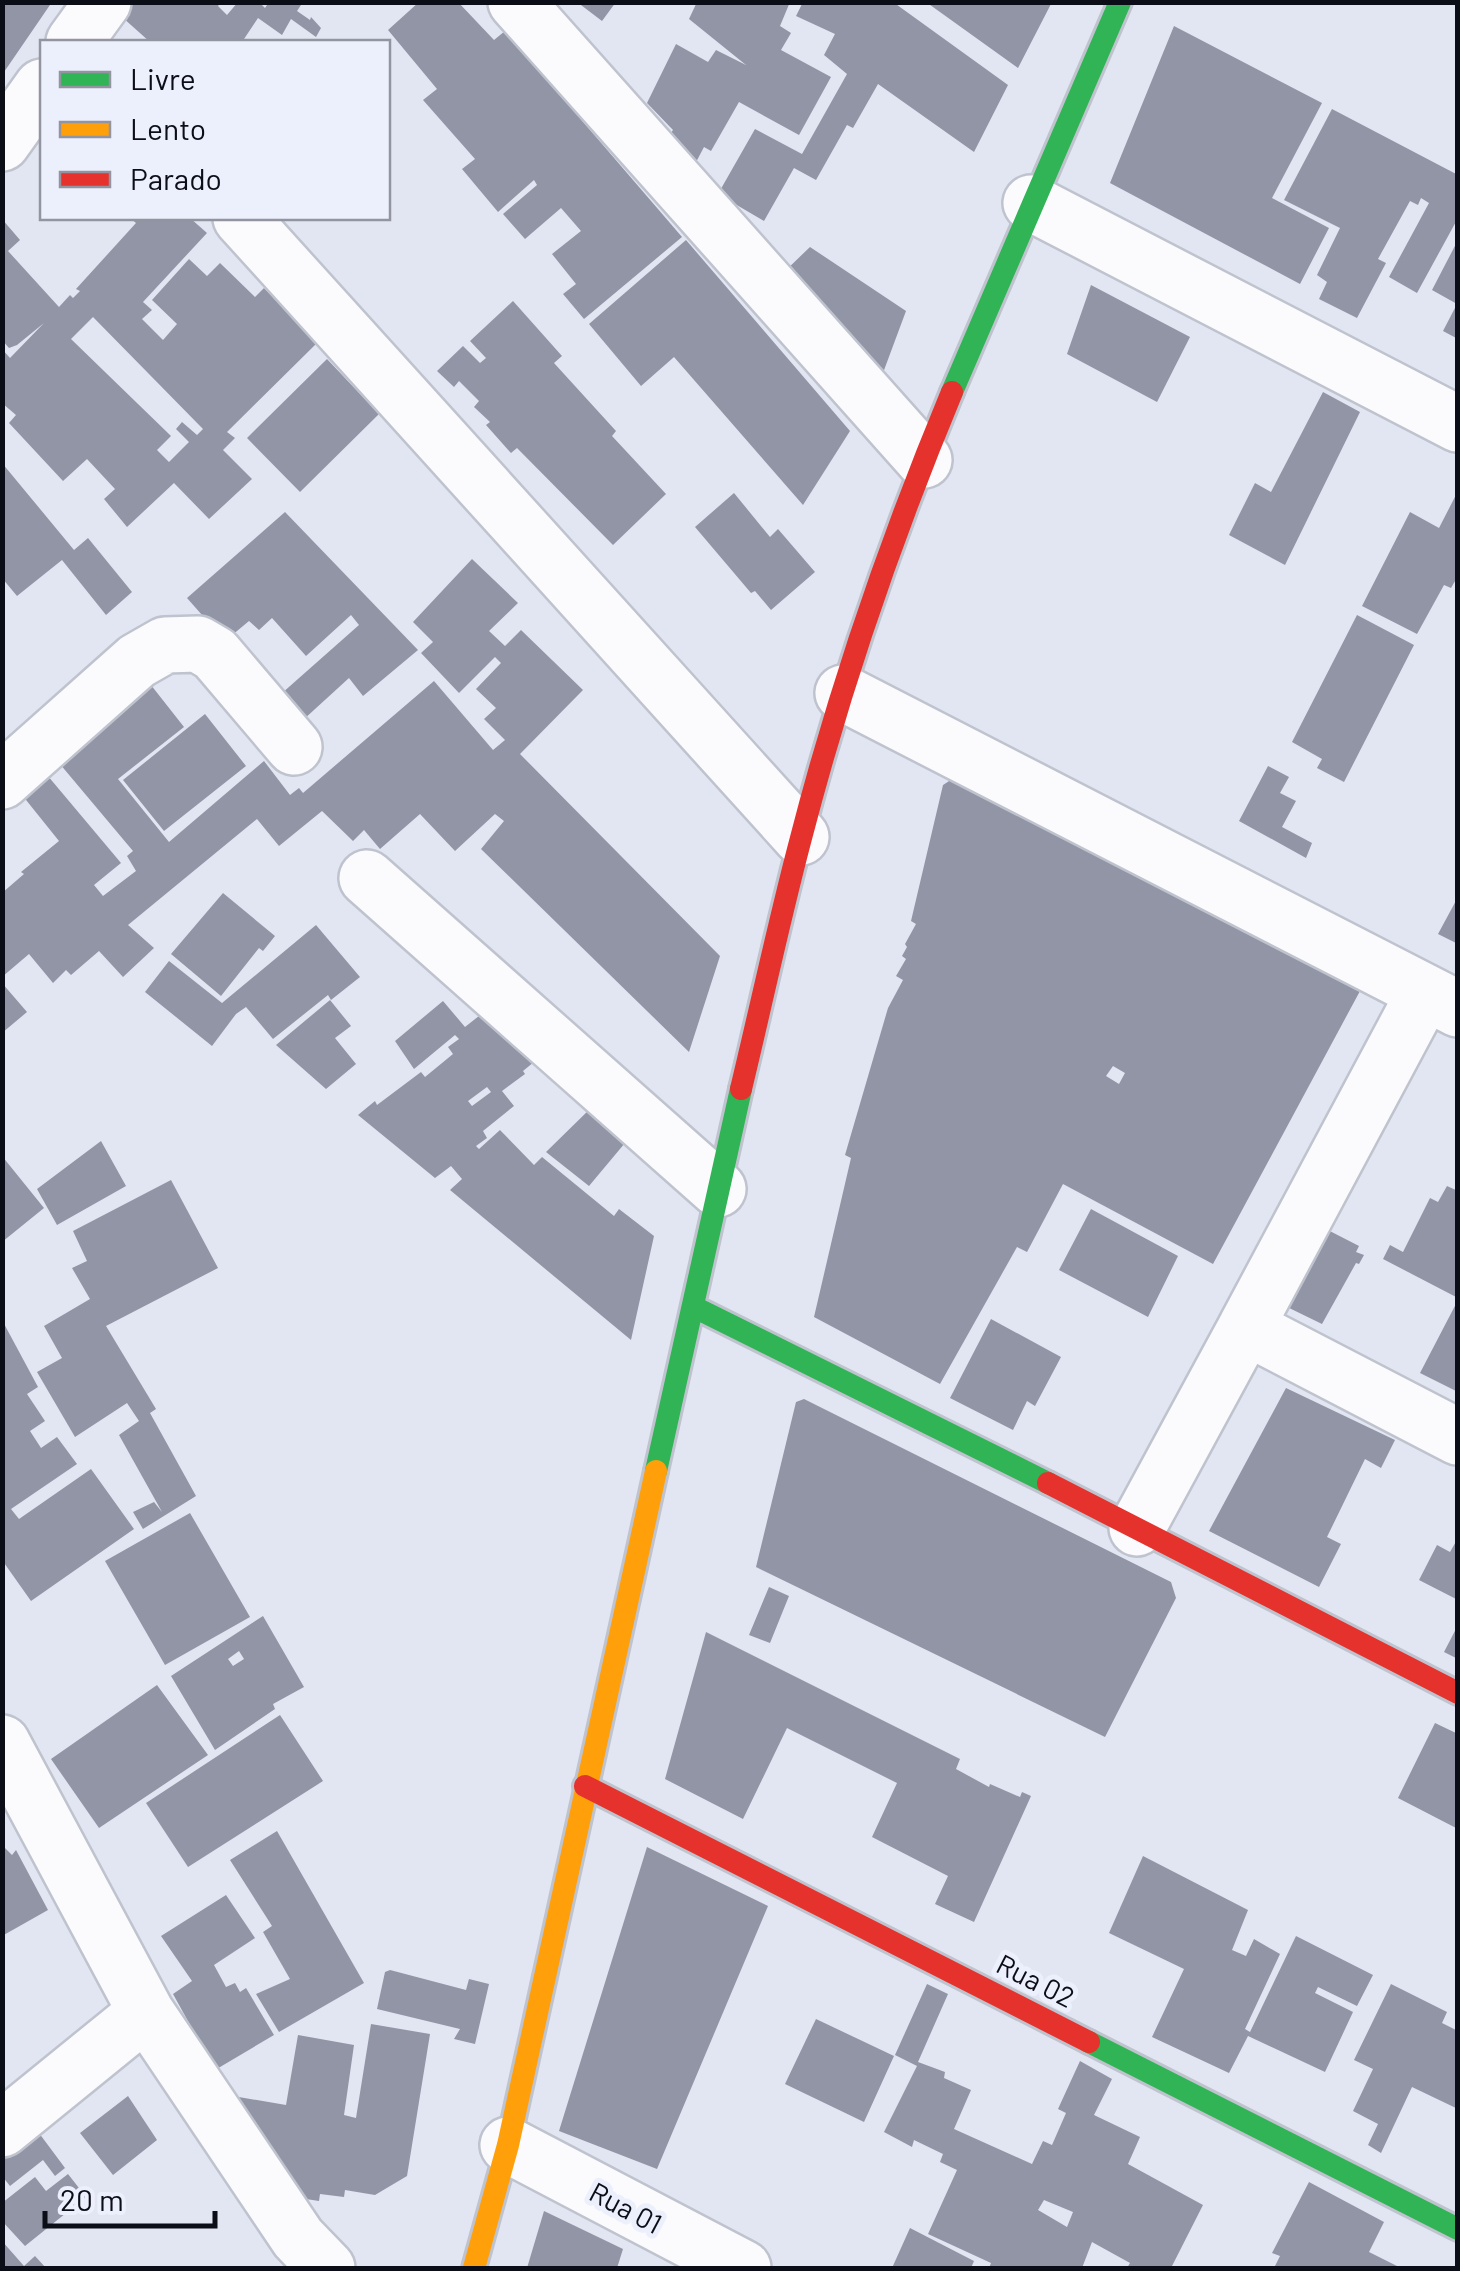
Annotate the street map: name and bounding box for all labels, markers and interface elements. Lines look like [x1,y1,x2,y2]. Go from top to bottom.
legend [40,40,390,220]
text: Livre [130,60,196,96]
text: Lento [130,110,206,146]
text: Parado [130,160,222,196]
street label: Rua 02 [991,1946,1081,2014]
scale bar [45,2166,215,2228]
street label: Rua 01 [584,2174,668,2240]
text: 20 m [60,2181,124,2217]

